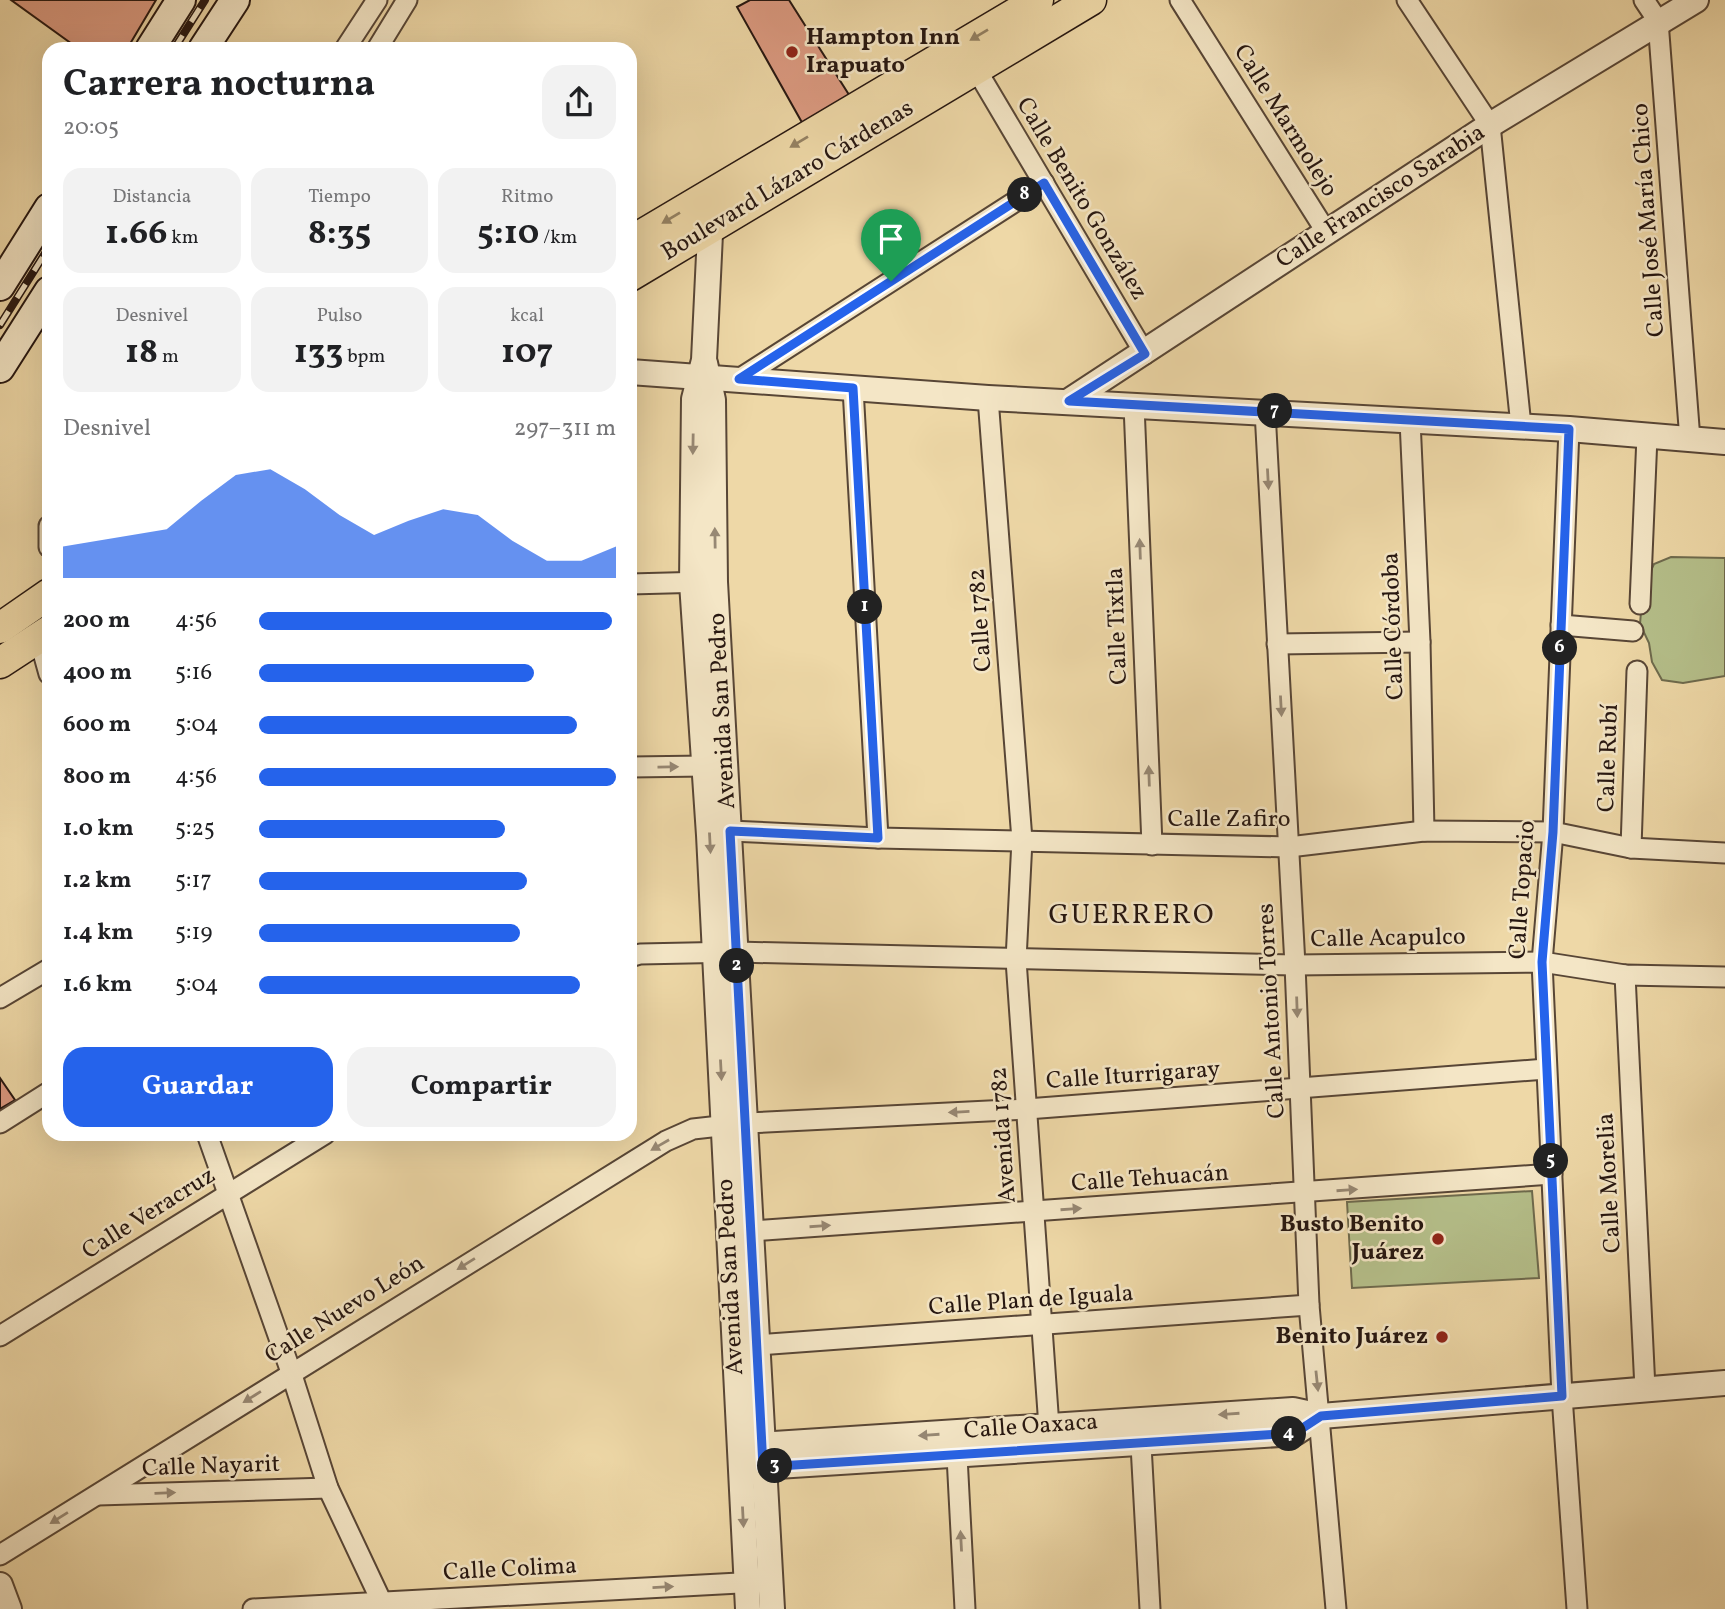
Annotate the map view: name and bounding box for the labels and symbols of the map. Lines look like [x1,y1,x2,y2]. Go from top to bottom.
place label: Hampton Inn Irapuato [806,21,960,83]
one-way arrow [969,29,989,41]
street label: Calle Marmolejo [1224,38,1346,204]
marker: Hampton Inn Irapuato [784,44,800,60]
street label: Calle Benito González [1007,91,1155,307]
street label: Boulevard Lázaro Cárdenas [655,92,921,270]
street label: Calle José María Chico [1624,102,1674,338]
street label: Calle Francisco Sarabia [1270,116,1492,278]
one-way arrow [789,135,808,148]
pin: 8 [1007,178,1042,212]
pin [861,209,921,281]
one-way arrow [661,212,680,224]
pin: 7 [1258,394,1292,428]
one-way arrow [688,434,699,456]
one-way arrow [1263,468,1274,490]
one-way arrow [709,527,720,549]
one-way arrow [1134,538,1145,560]
street label: Calle Córdoba [1374,552,1414,700]
street label: Calle 1782 [960,567,1002,673]
street label: Calle Tixtla [1099,567,1137,685]
pin: 1 [848,590,882,624]
street label: Avenida San Pedro [701,612,745,810]
pin: 6 [1542,630,1578,666]
one-way arrow [1276,695,1287,717]
street label: Calle Rubí [1590,703,1628,813]
one-way arrow [657,761,679,773]
one-way arrow [1144,765,1155,787]
street label: Calle Zafiro [1167,803,1291,837]
street label: Calle Topacio [1501,819,1545,961]
one-way arrow [704,832,715,854]
district label: GUERRERO [1049,896,1215,935]
street label: Calle Antonio Torres [1249,902,1295,1120]
street label: Calle Acapulco [1310,921,1466,957]
pin: 2 [720,948,754,984]
one-way arrow [1292,996,1303,1018]
street label: Calle Iturrigaray [1045,1053,1221,1099]
one-way arrow [716,1059,727,1081]
street label: Avenida 1782 [982,1066,1026,1204]
one-way arrow [948,1107,970,1118]
street label: Calle Morelia [1589,1112,1631,1254]
one-way arrow [650,1139,669,1151]
pin: 5 [1534,1144,1568,1178]
street label: Calle Tehuacán [1070,1157,1230,1201]
street label: Calle Veracruz [76,1159,222,1269]
street label: Avenida San Pedro [709,1178,753,1376]
one-way arrow [1336,1184,1358,1195]
one-way arrow [1061,1203,1083,1214]
place label: Busto Benito Juárez [1280,1208,1424,1270]
one-way arrow [809,1220,831,1231]
marker: Busto Benito Juárez [1430,1231,1446,1247]
street label: Calle Nuevo León [259,1247,431,1373]
one-way arrow [456,1258,475,1271]
street label: Calle Plan de Iguala [927,1277,1135,1325]
place label: Benito Juárez [1276,1320,1428,1354]
marker: Benito Juárez [1434,1329,1450,1345]
one-way arrow [1312,1370,1323,1392]
one-way arrow [242,1390,261,1403]
street label: Calle Oaxaca [963,1405,1099,1449]
one-way arrow [1218,1409,1240,1420]
pin: 4 [1272,1416,1306,1452]
one-way arrow [918,1429,940,1440]
street label: Calle Nayarit [142,1448,280,1486]
pin: 3 [758,1448,792,1484]
one-way arrow [154,1488,176,1499]
one-way arrow [738,1507,749,1529]
one-way arrow [50,1512,69,1525]
one-way arrow [956,1530,967,1552]
street label: Calle Colima [442,1550,578,1590]
one-way arrow [652,1581,674,1592]

